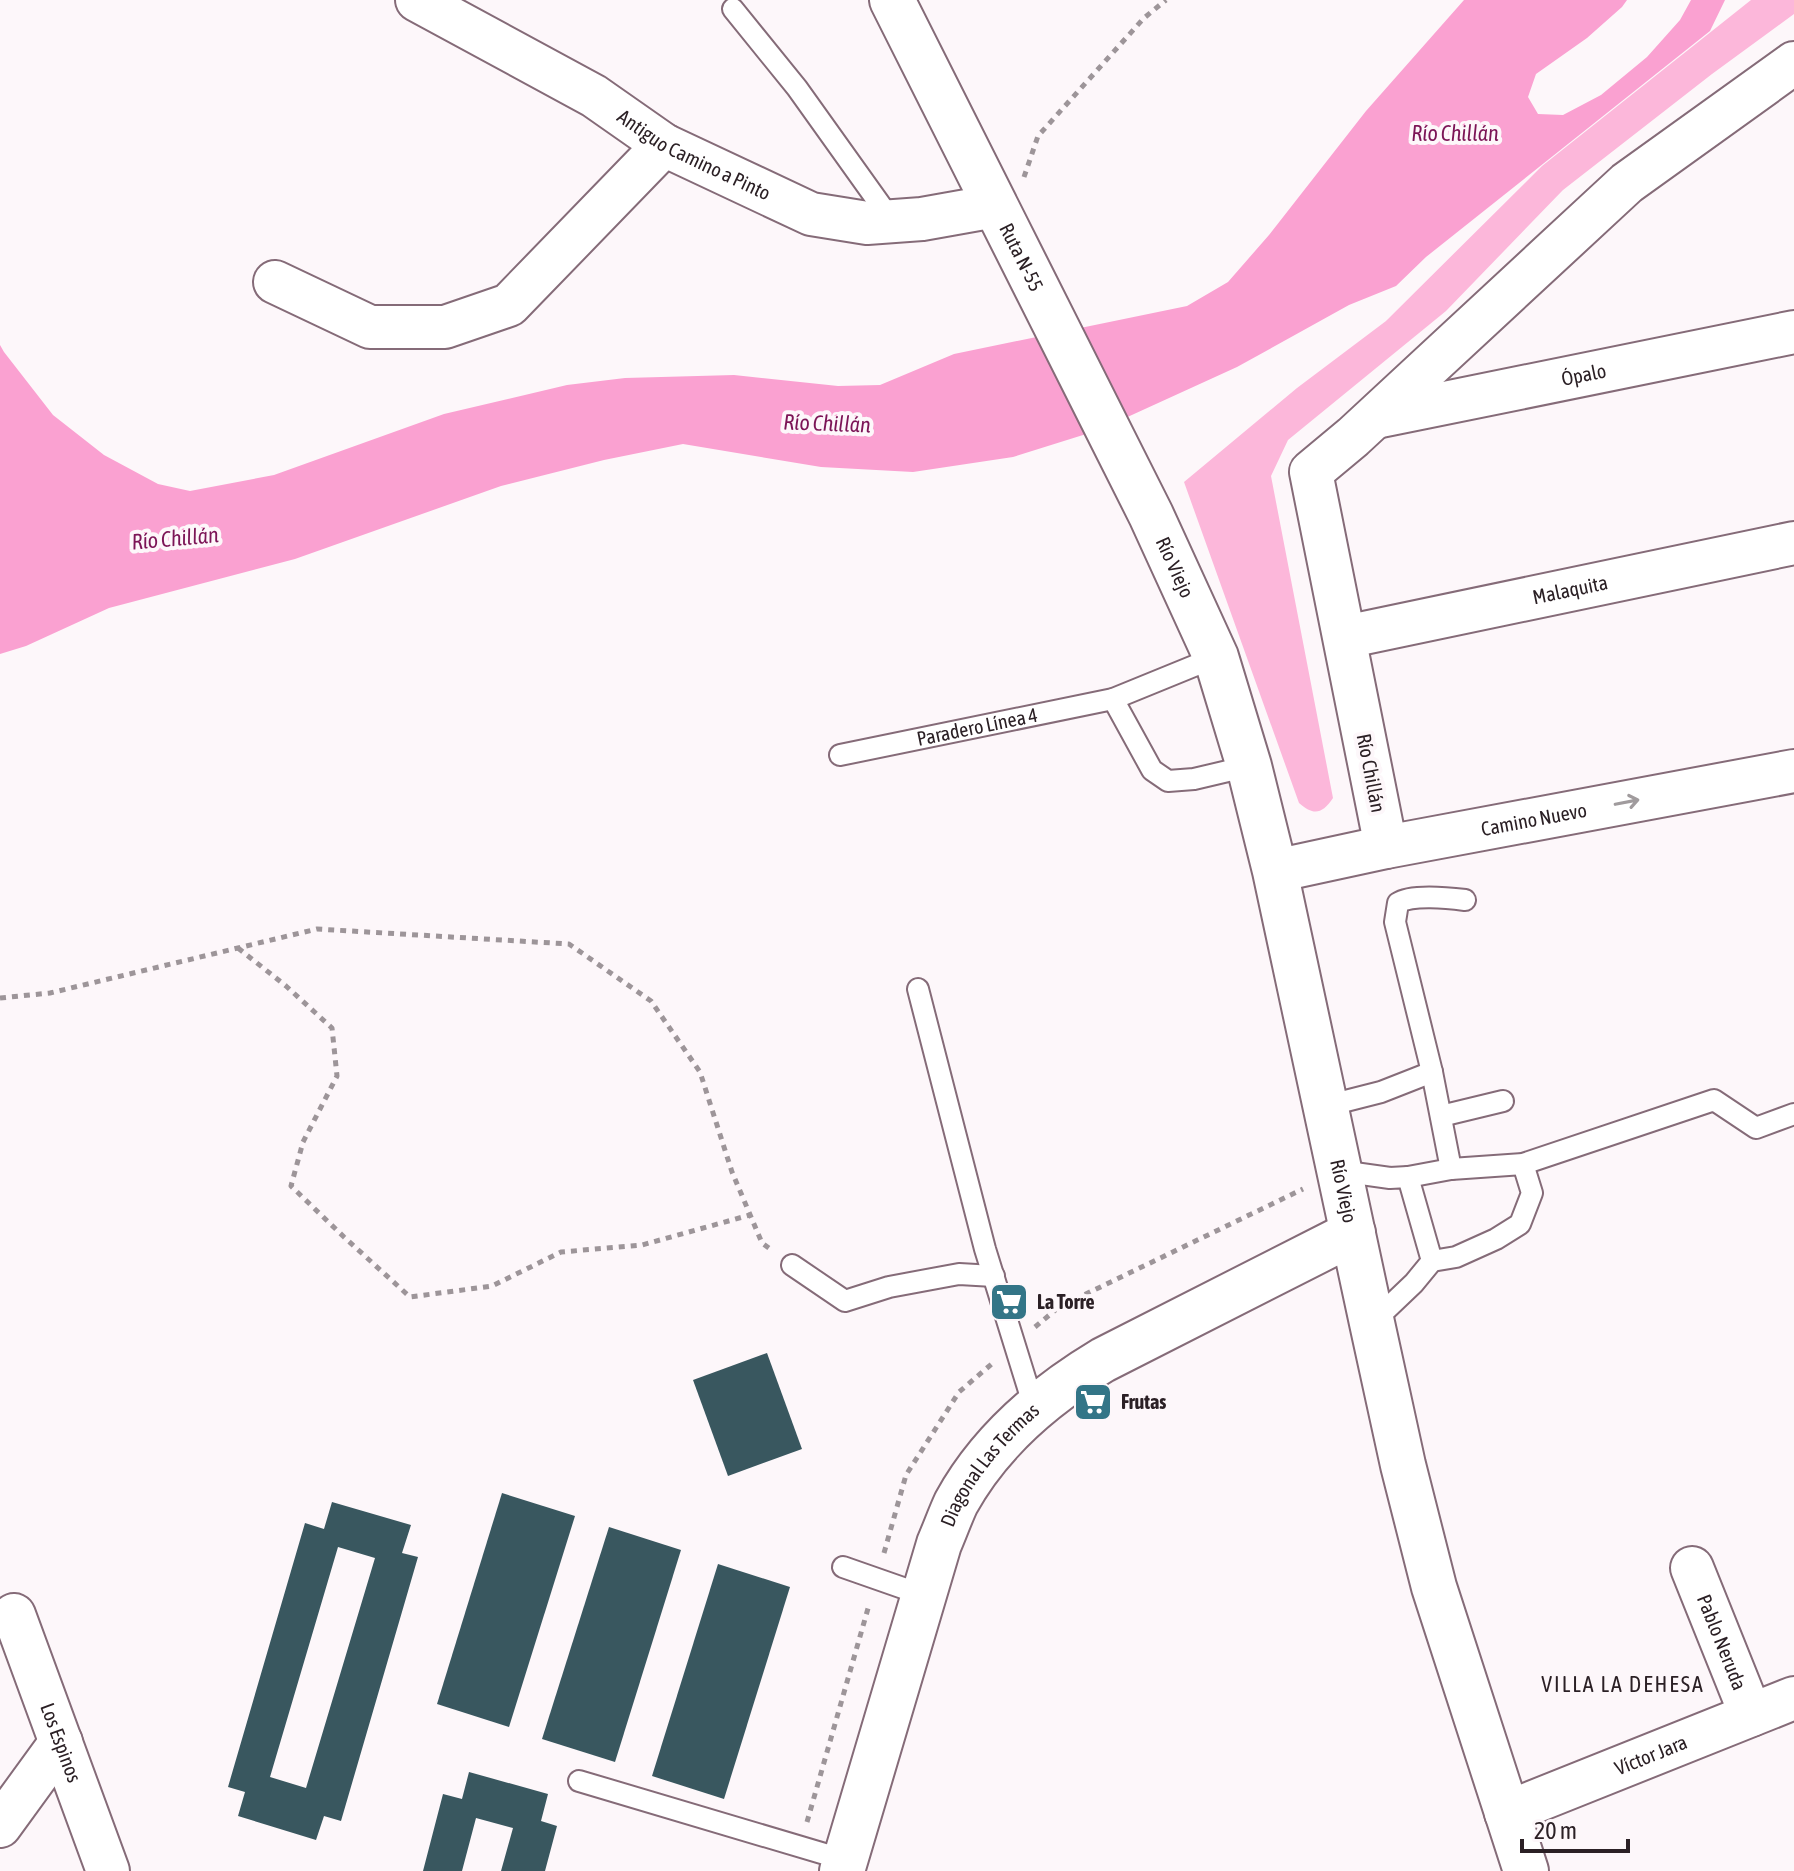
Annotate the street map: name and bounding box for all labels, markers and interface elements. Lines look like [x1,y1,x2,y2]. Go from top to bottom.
street label: Antiguo Camino a Pinto [614,104,774,204]
water label: Río Chillán [1411,120,1499,146]
street label: Ruta N-55 [995,219,1049,295]
street label: Ópalo [1559,359,1608,390]
water label: Río Chillán [783,408,871,438]
water label: Río Chillán [130,521,220,555]
street label: Río Viejo [1152,533,1199,601]
street label: Malaquita [1530,570,1610,608]
street label: Paradero Línea 4 [915,703,1040,750]
street label: Río Chillán [1353,732,1390,814]
one-way arrow [1614,794,1640,809]
street label: Camino Nuevo [1479,798,1589,840]
street label: Río Viejo [1326,1157,1362,1225]
supermarket icon: La Torre [988,1281,1030,1323]
place label: La Torre [1037,1290,1095,1313]
supermarket icon: Frutas [1072,1381,1114,1423]
place label: Frutas [1121,1390,1166,1413]
street label: Diagonal Las Termas [935,1398,1043,1530]
street label: Pablo Neruda [1693,1591,1752,1693]
district label: VILLA LA DEHESA [1541,1671,1705,1697]
street label: Los Espinos [36,1700,86,1785]
street label: Víctor Jara [1611,1730,1690,1779]
scale bar [1522,1803,1628,1853]
text: 20 m [1534,1817,1577,1844]

